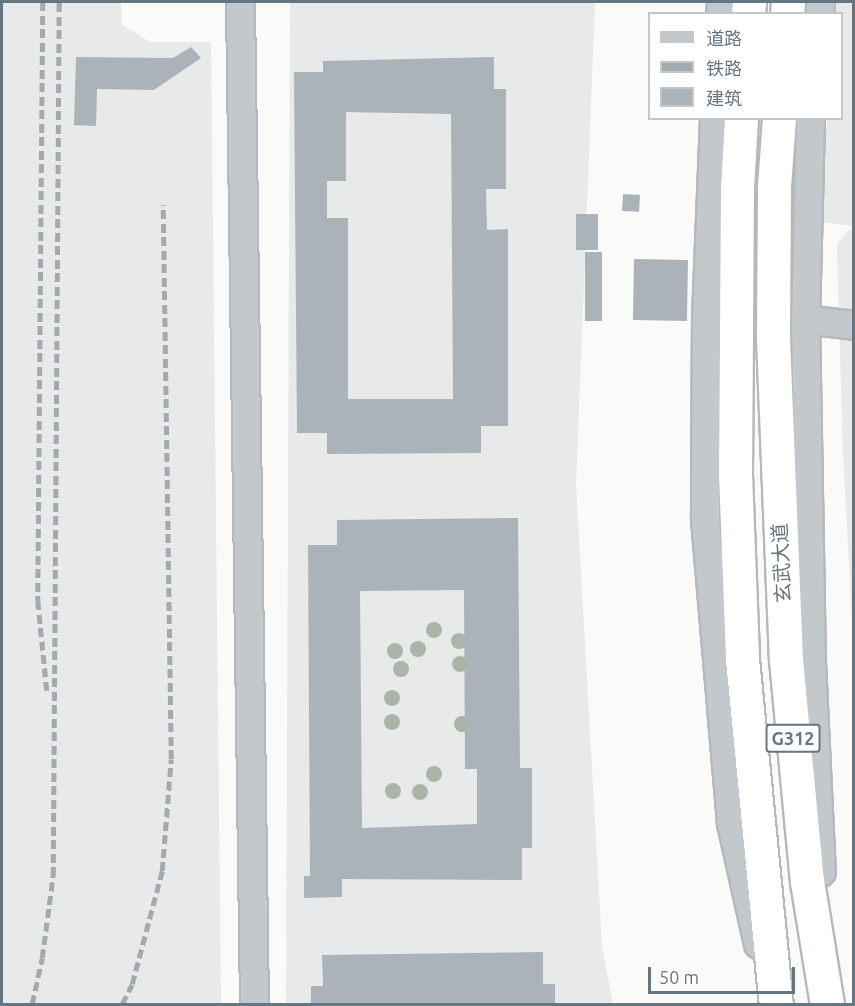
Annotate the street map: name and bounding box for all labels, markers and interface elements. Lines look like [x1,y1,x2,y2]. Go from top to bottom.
legend [648,12,843,120]
text: 道路 [706,28,742,48]
text: 铁路 [706,58,742,78]
text: 建筑 [706,88,742,108]
street label: 玄武大道 [767,522,795,604]
road number: G312 [764,723,822,753]
scale bar [651,955,798,993]
text: 50 m [659,967,699,987]

